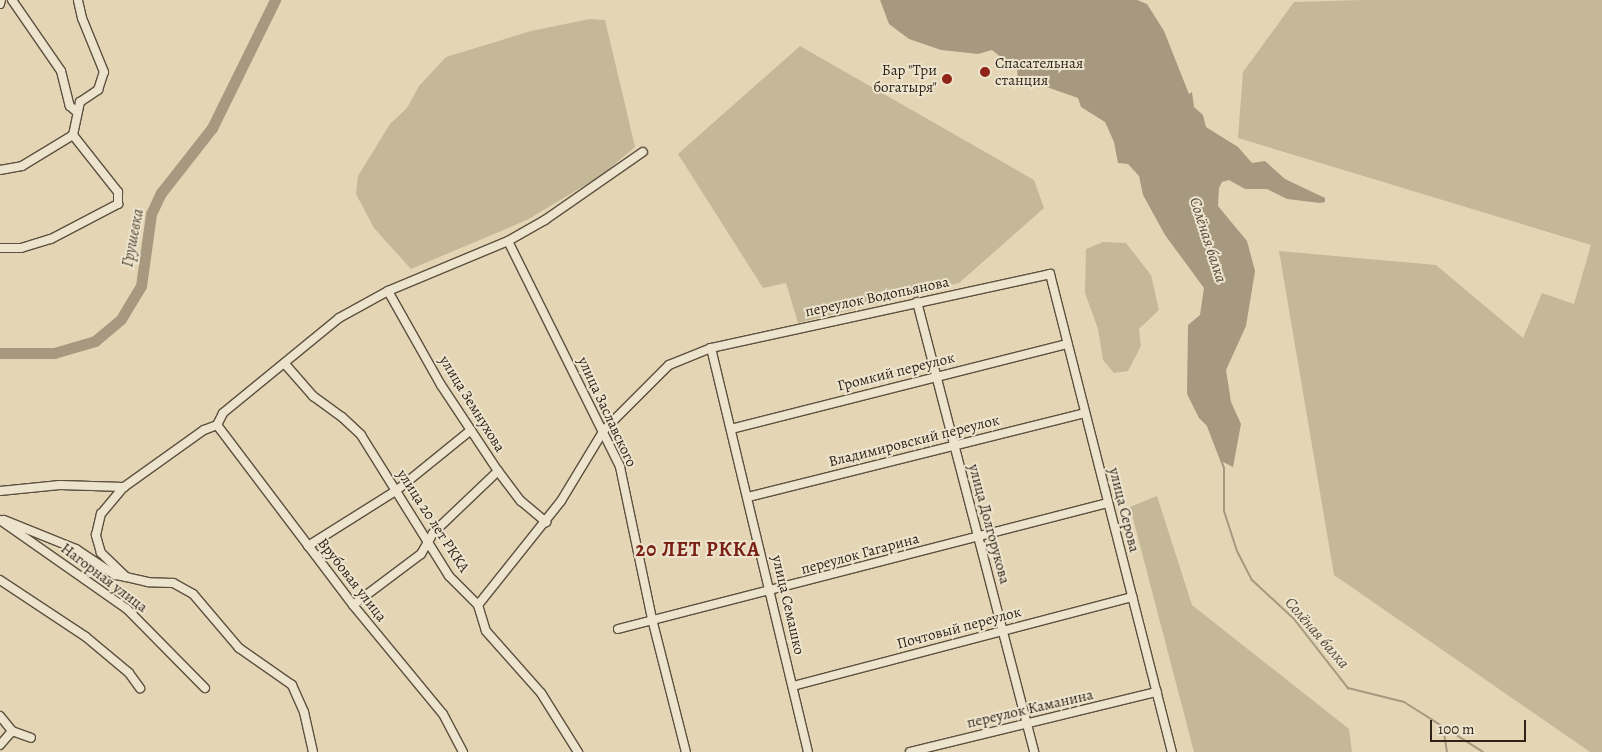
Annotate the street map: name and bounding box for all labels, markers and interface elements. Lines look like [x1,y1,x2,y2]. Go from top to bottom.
place label: Спасательная станция [995,54,1083,89]
place label: Бар "Три богатыря" [873,61,937,96]
marker: Спасательная станция [979,66,991,78]
marker: Бар "Три богатыря" [941,73,953,85]
water label: Солёная балка [1185,195,1231,285]
water label: Грушевка [118,207,148,269]
street label: переулок Водопьянова [803,273,951,321]
street label: Громкий переулок [835,349,957,395]
street label: улица Земнухова [435,353,509,455]
street label: улица Заславского [574,354,640,470]
street label: Владимировский переулок [827,411,1001,471]
street label: улица Долгорукова [964,462,1014,586]
street label: улица 20 лет РККА [393,466,473,576]
street label: улица Серова [1105,466,1143,554]
street label: переулок Гагарина [799,530,921,578]
street label: Врубовая улица [314,535,390,625]
district label: 20 ЛЕТ РККА [634,537,762,561]
street label: Нагорная улица [57,540,151,616]
street label: улица Семашко [768,554,808,656]
water label: Солёная балка [1281,593,1353,673]
street label: Почтовый переулок [895,603,1023,653]
street label: переулок Каманина [965,686,1095,732]
scale bar [1432,710,1528,742]
text: 100 m [1438,719,1475,739]

